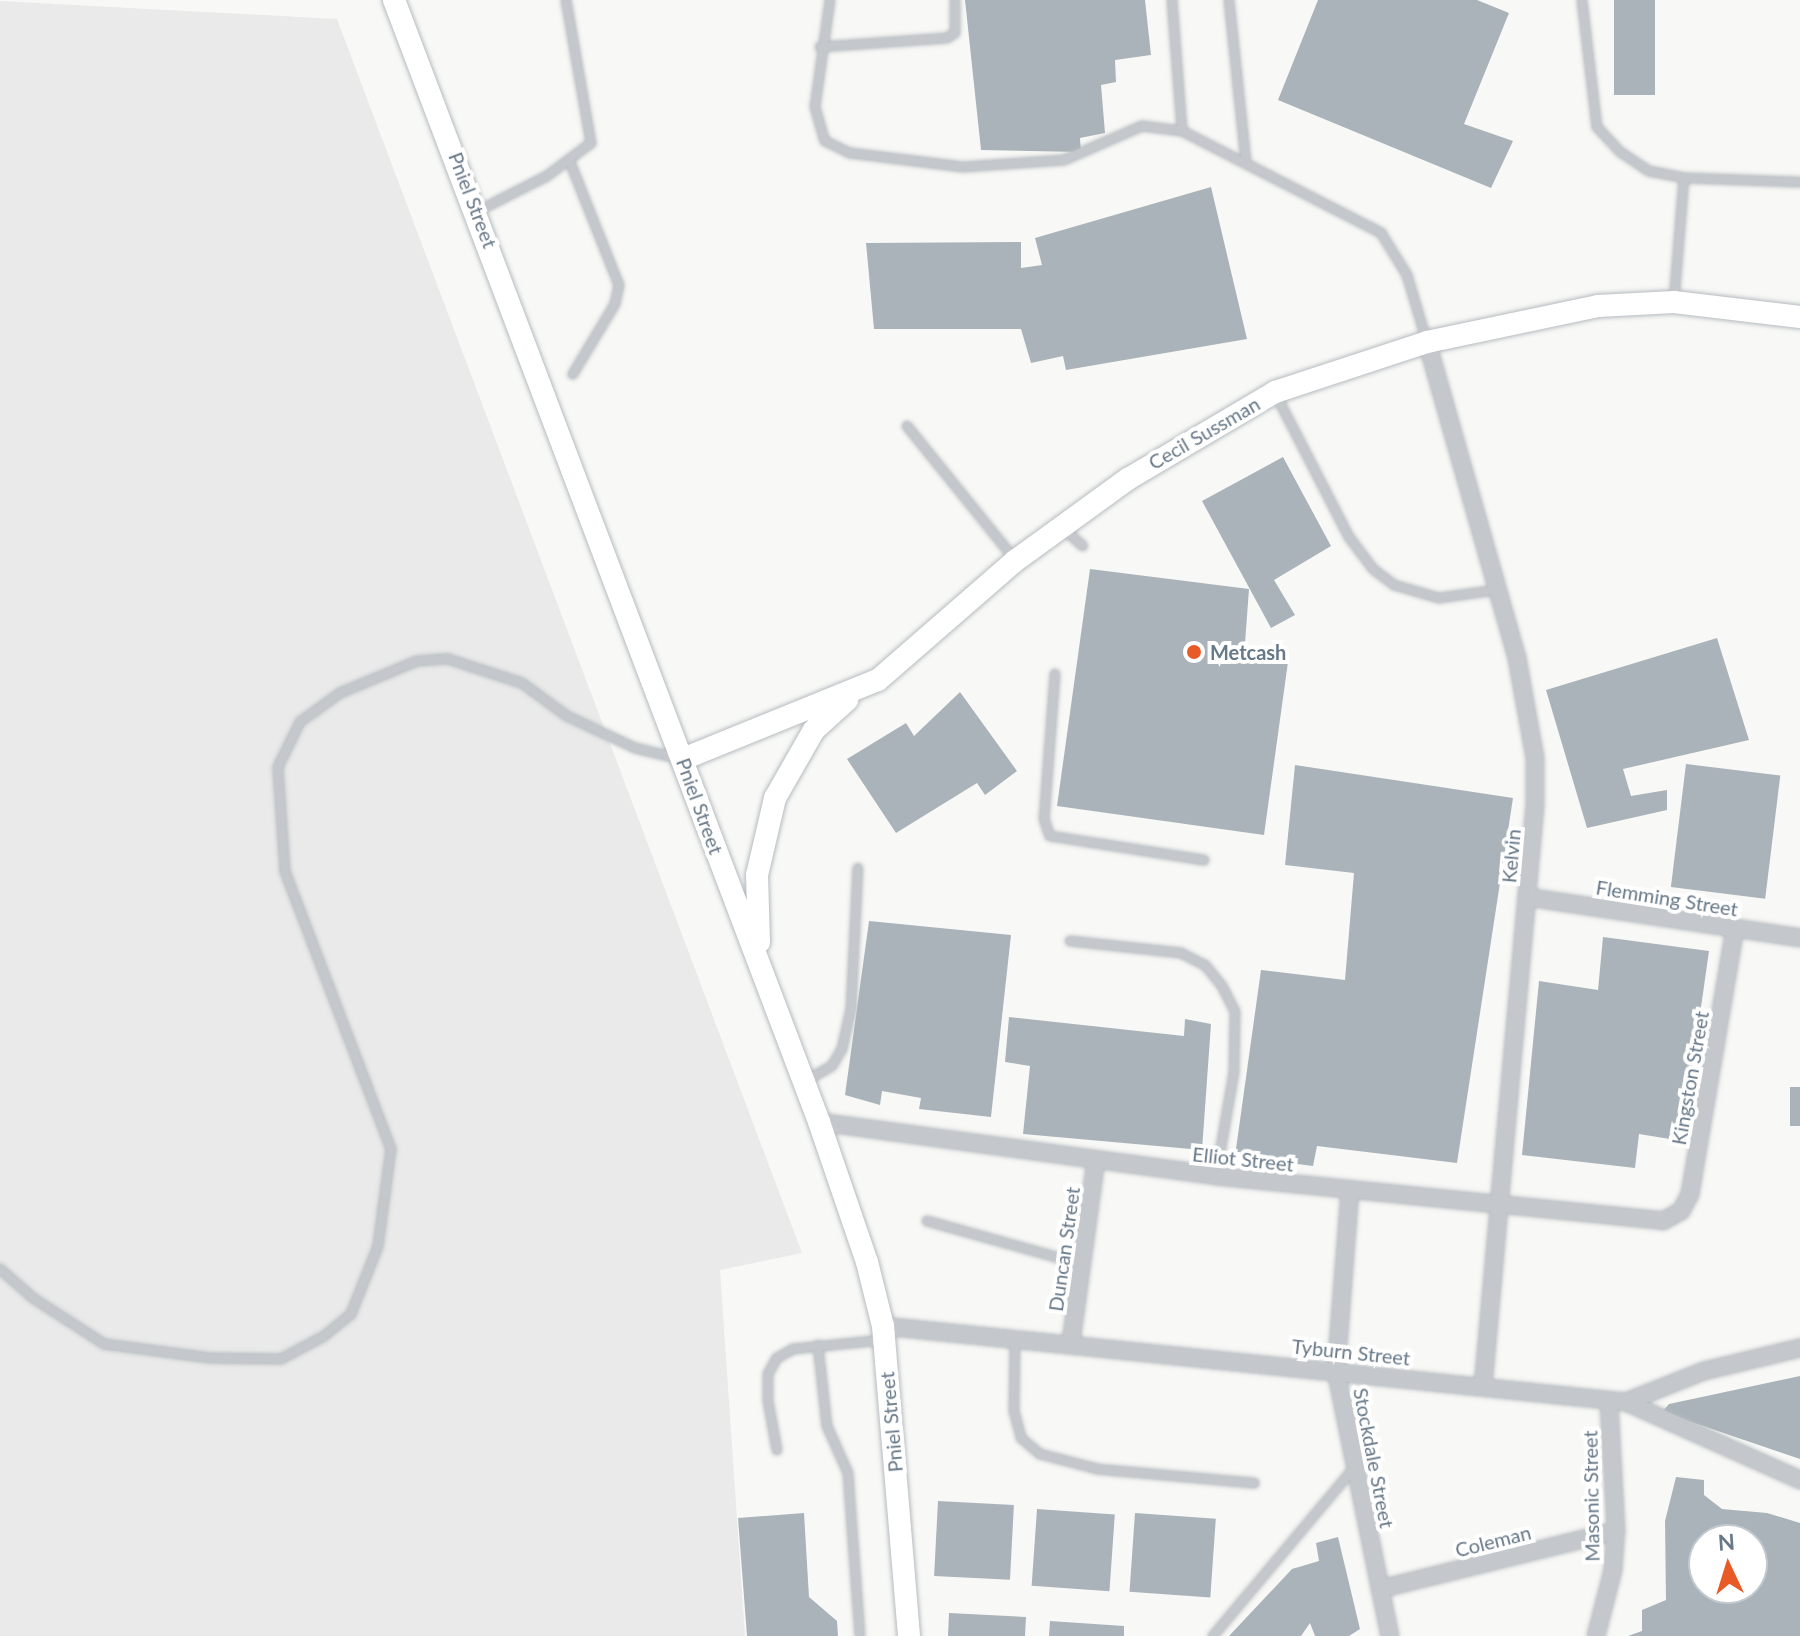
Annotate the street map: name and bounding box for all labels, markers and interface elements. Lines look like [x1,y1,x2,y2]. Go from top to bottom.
street label: Pniel Street [444,149,502,251]
street label: Cecil Sussman [1144,391,1264,475]
place label: Metcash [1210,640,1286,664]
marker: Metcash [1185,643,1203,661]
street label: Pniel Street [671,755,729,857]
street label: Kelvin [1497,828,1525,884]
street label: Flemming Street [1594,875,1740,921]
street label: Kingston Street [1666,1009,1714,1147]
street label: Elliot Street [1191,1142,1295,1176]
street label: Duncan Street [1043,1185,1085,1313]
street label: Tyburn Street [1291,1334,1411,1370]
street label: Pniel Street [875,1371,907,1473]
street label: Stockdale Street [1349,1386,1399,1530]
street label: Masonic Street [1578,1430,1604,1562]
street label: Coleman [1453,1520,1533,1562]
north arrow [1688,1524,1768,1604]
text: N [1717,1527,1736,1556]

